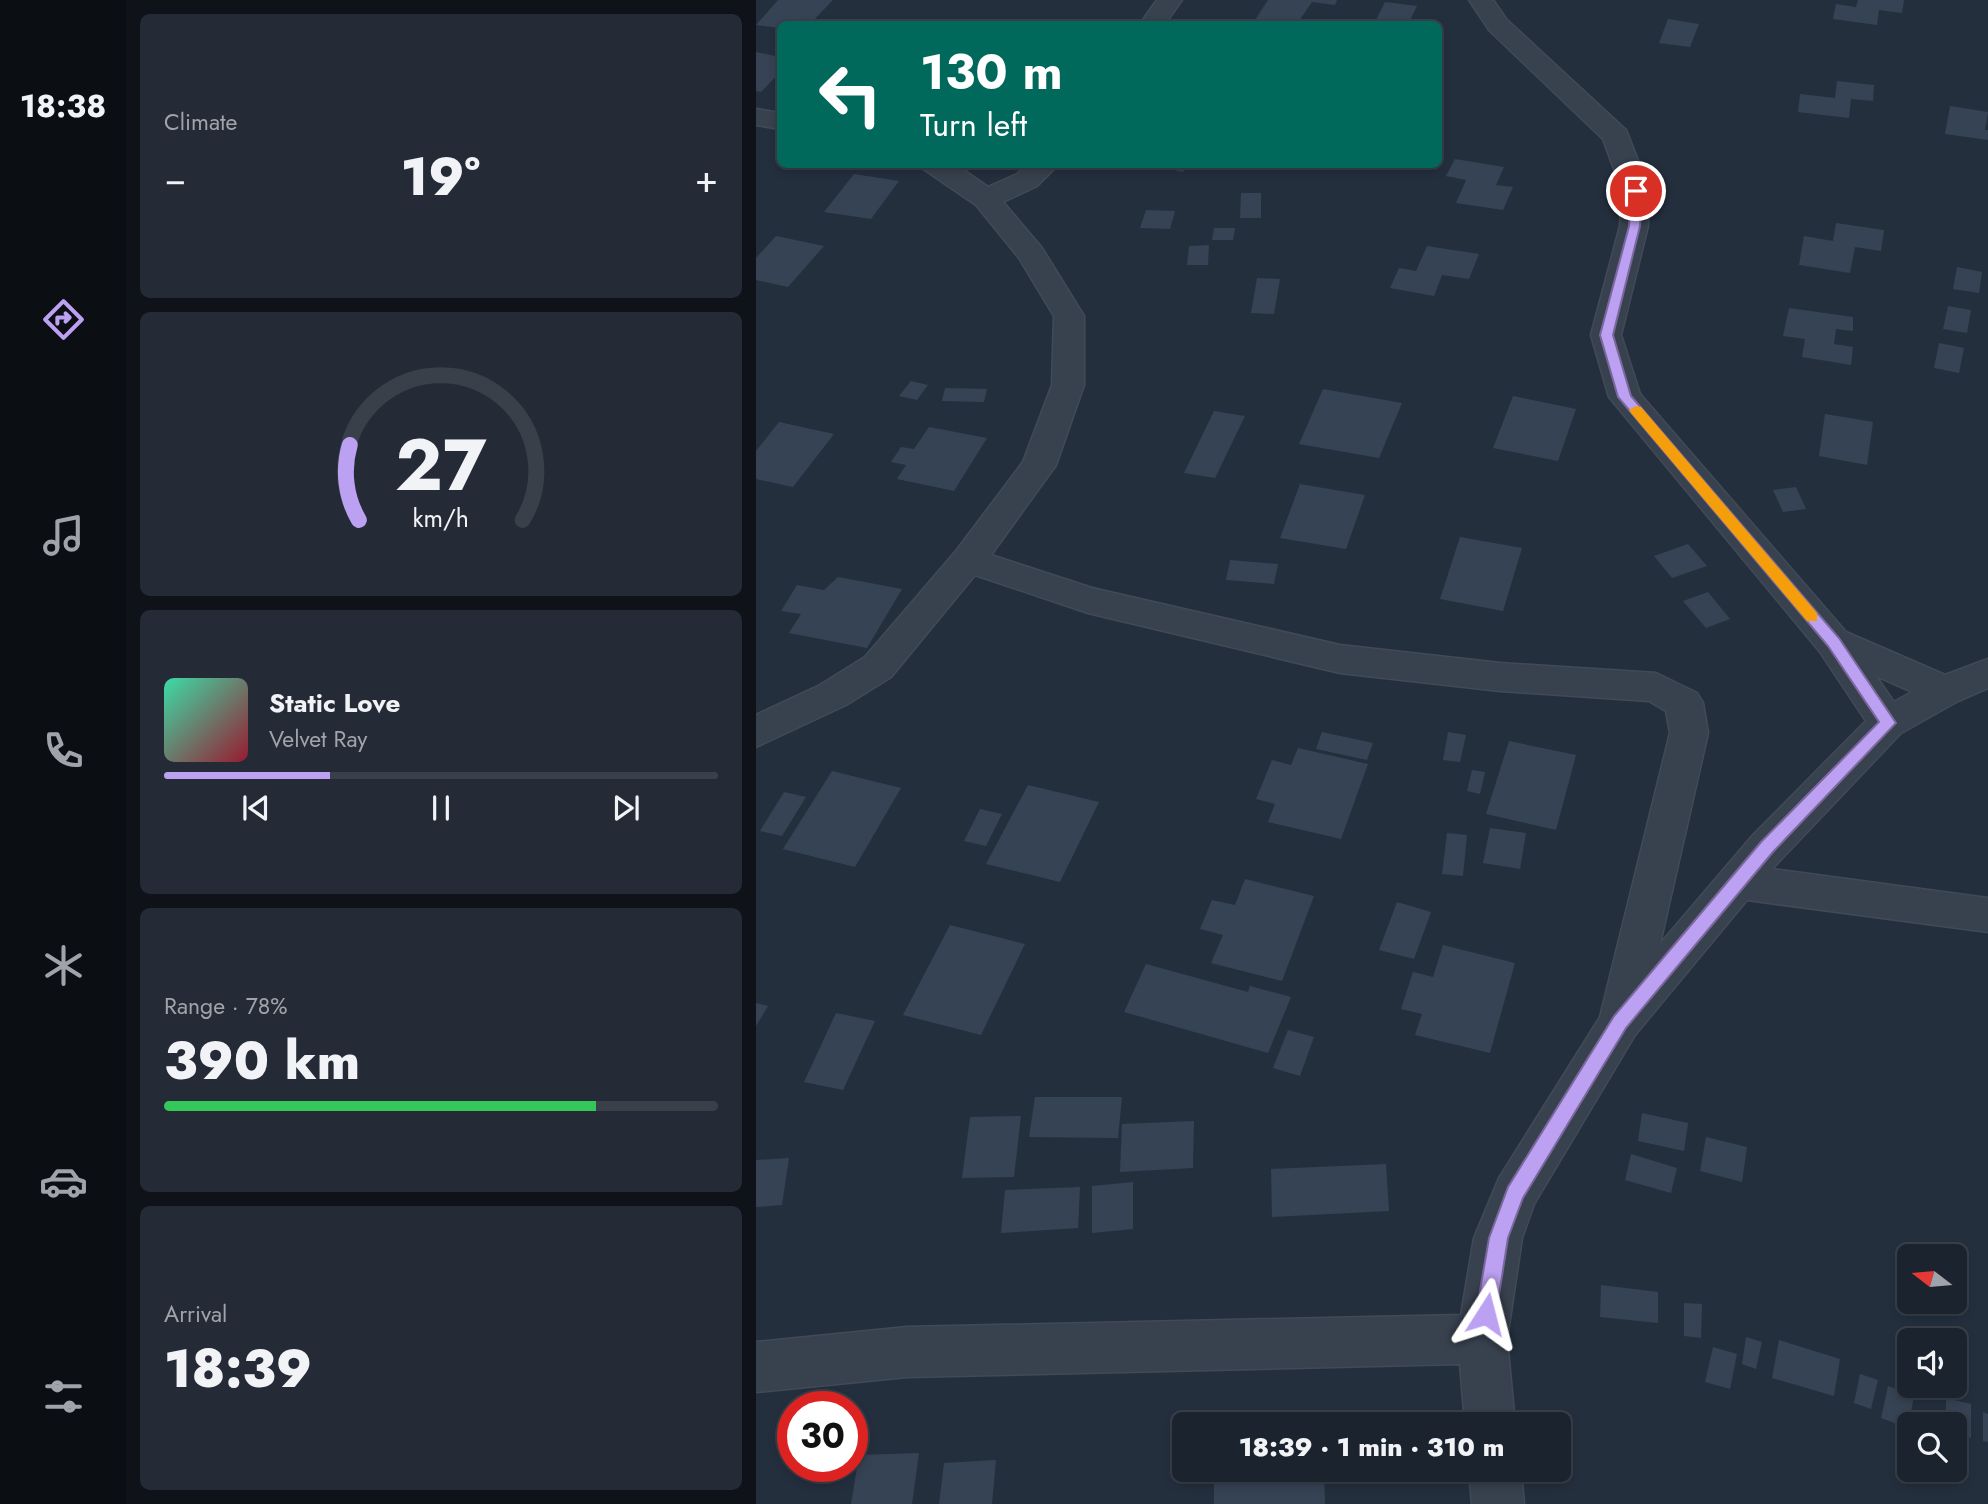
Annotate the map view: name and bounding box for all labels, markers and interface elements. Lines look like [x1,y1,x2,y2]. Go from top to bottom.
text: 130 m [920,37,1063,107]
icon: left [805,49,896,140]
text: 18:38 [20,83,106,129]
text: Turn left [920,102,1027,148]
text: Climate [164,105,237,139]
text: 19° [401,139,480,215]
text: − [164,151,186,206]
text: + [695,151,718,206]
pin [1606,161,1666,221]
icon: arrive [1617,172,1655,210]
icon: directions [39,295,88,344]
text: 27 [395,412,487,517]
text: km/h [413,500,469,536]
icon: music [39,511,88,560]
text: Static Love [269,684,401,722]
text: Velvet Ray [269,722,367,756]
icon: phone [39,726,88,775]
icon: previous [237,789,275,827]
icon: pause [422,789,460,827]
icon: next [607,789,645,827]
icon: climate [39,941,88,990]
text: Range · 78% [164,989,288,1023]
text: 390 km [164,1023,360,1099]
icon: car [39,1157,88,1206]
north arrow [1897,1244,1967,1314]
map controls [1897,1244,1967,1482]
position arrow [1449,1277,1523,1351]
text: Arrival [164,1297,227,1331]
button: sound [1897,1328,1967,1398]
text: 18:39 [164,1331,312,1407]
icon: filters [39,1372,88,1421]
speed limit sign: 30 [777,1391,868,1482]
button: search [1897,1412,1967,1482]
text: 18:39 · 1 min · 310 m [1239,1428,1504,1466]

